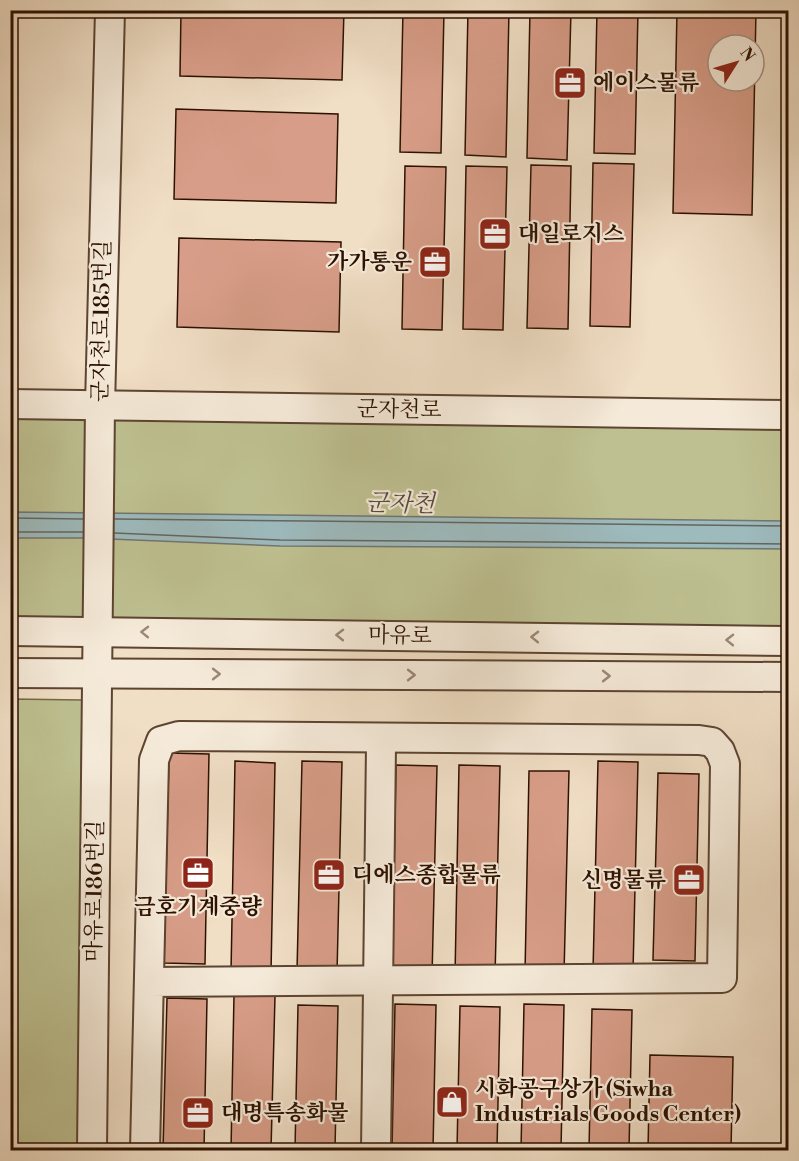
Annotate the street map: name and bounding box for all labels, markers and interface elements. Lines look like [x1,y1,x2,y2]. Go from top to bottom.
north arrow [706,33,766,93]
text: N [735,44,759,66]
office icon: 에이스물류 [552,65,588,101]
place label: 에이스물류 [593,70,699,97]
office icon: 대일로지스 [477,216,513,252]
place label: 대일로지스 [518,221,624,248]
street label: 군자천로185번길 [87,240,117,402]
office icon: 가가통운 [417,244,453,280]
place label: 가가통운 [327,249,412,276]
street label: 군자천로 [356,396,442,424]
water label: 군자천 [365,488,437,520]
street label: 마유로 [368,622,432,650]
one-way arrow [141,626,150,639]
one-way arrow [336,629,345,641]
one-way arrow [531,631,540,644]
one-way arrow [726,634,735,646]
one-way arrow [211,668,220,680]
one-way arrow [406,669,415,681]
one-way arrow [601,670,610,682]
street label: 마유로186번길 [80,820,110,962]
office icon: 금호기계중량 [180,855,216,891]
office icon: 디에스종합물류 [311,857,347,893]
place label: 디에스종합물류 [352,862,501,889]
office icon: 신명물류 [671,862,707,898]
place label: 신명물류 [581,867,666,894]
place label: 금호기계중량 [134,894,263,921]
place label: 시화공구상가 (Siwha Industrials Goods Center) [475,1076,741,1128]
shop icon: 시화공구상가 (Siwha Industrials Goods Center) [434,1084,470,1120]
office icon: 대명특송화물 [180,1095,216,1131]
place label: 대명특송화물 [221,1100,349,1127]

